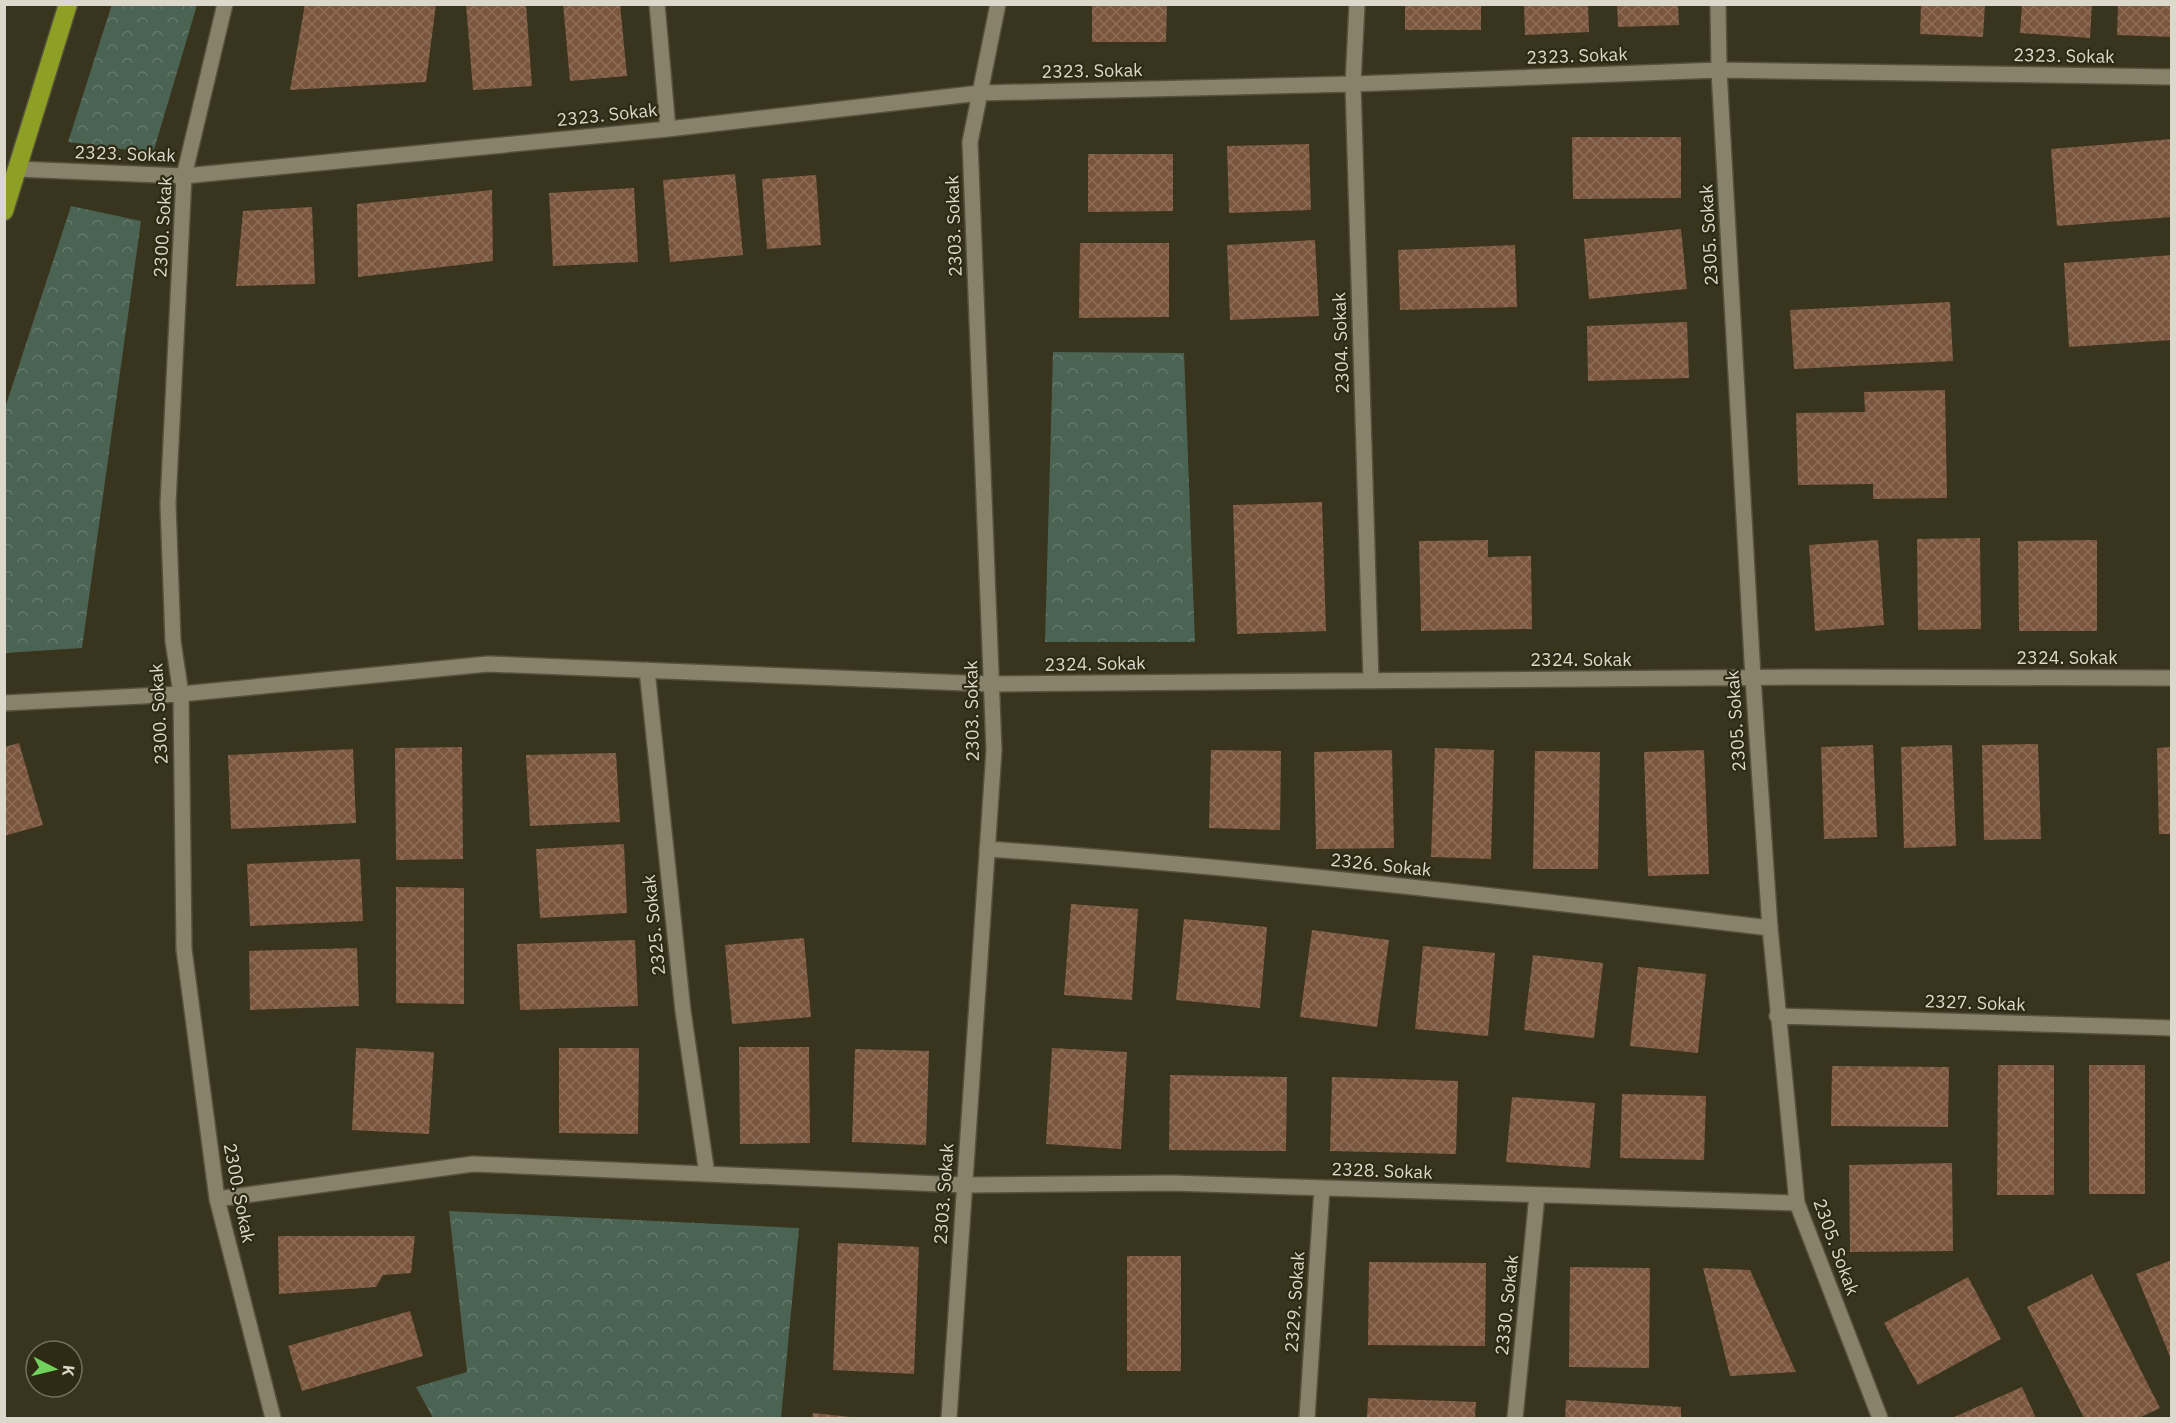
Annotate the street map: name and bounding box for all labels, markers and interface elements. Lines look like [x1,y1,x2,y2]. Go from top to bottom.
street label: 2323. Sokak [1526,42,1629,69]
street label: 2323. Sokak [2013,43,2115,68]
street label: 2323. Sokak [1041,58,1143,83]
street label: 2323. Sokak [555,98,659,131]
street label: 2323. Sokak [74,140,177,167]
street label: 2303. Sokak [940,174,967,277]
street label: 2300. Sokak [148,175,177,278]
street label: 2305. Sokak [1694,183,1723,286]
street label: 2304. Sokak [1327,291,1354,394]
street label: 2324. Sokak [2016,646,2118,669]
street label: 2324. Sokak [1530,648,1632,671]
street label: 2324. Sokak [1044,651,1146,676]
street label: 2303. Sokak [959,660,984,762]
street label: 2300. Sokak [144,662,173,765]
street label: 2305. Sokak [1720,669,1751,772]
street label: 2326. Sokak [1329,848,1433,881]
street label: 2325. Sokak [637,873,670,977]
street label: 2327. Sokak [1924,989,2027,1016]
street label: 2300. Sokak [219,1141,261,1245]
street label: 2303. Sokak [928,1142,959,1245]
street label: 2328. Sokak [1331,1157,1434,1184]
street label: 2305. Sokak [1808,1195,1865,1299]
street label: 2329. Sokak [1279,1250,1310,1353]
street label: 2330. Sokak [1490,1253,1523,1357]
north arrow [24,1339,84,1399]
text: K [58,1364,79,1378]

